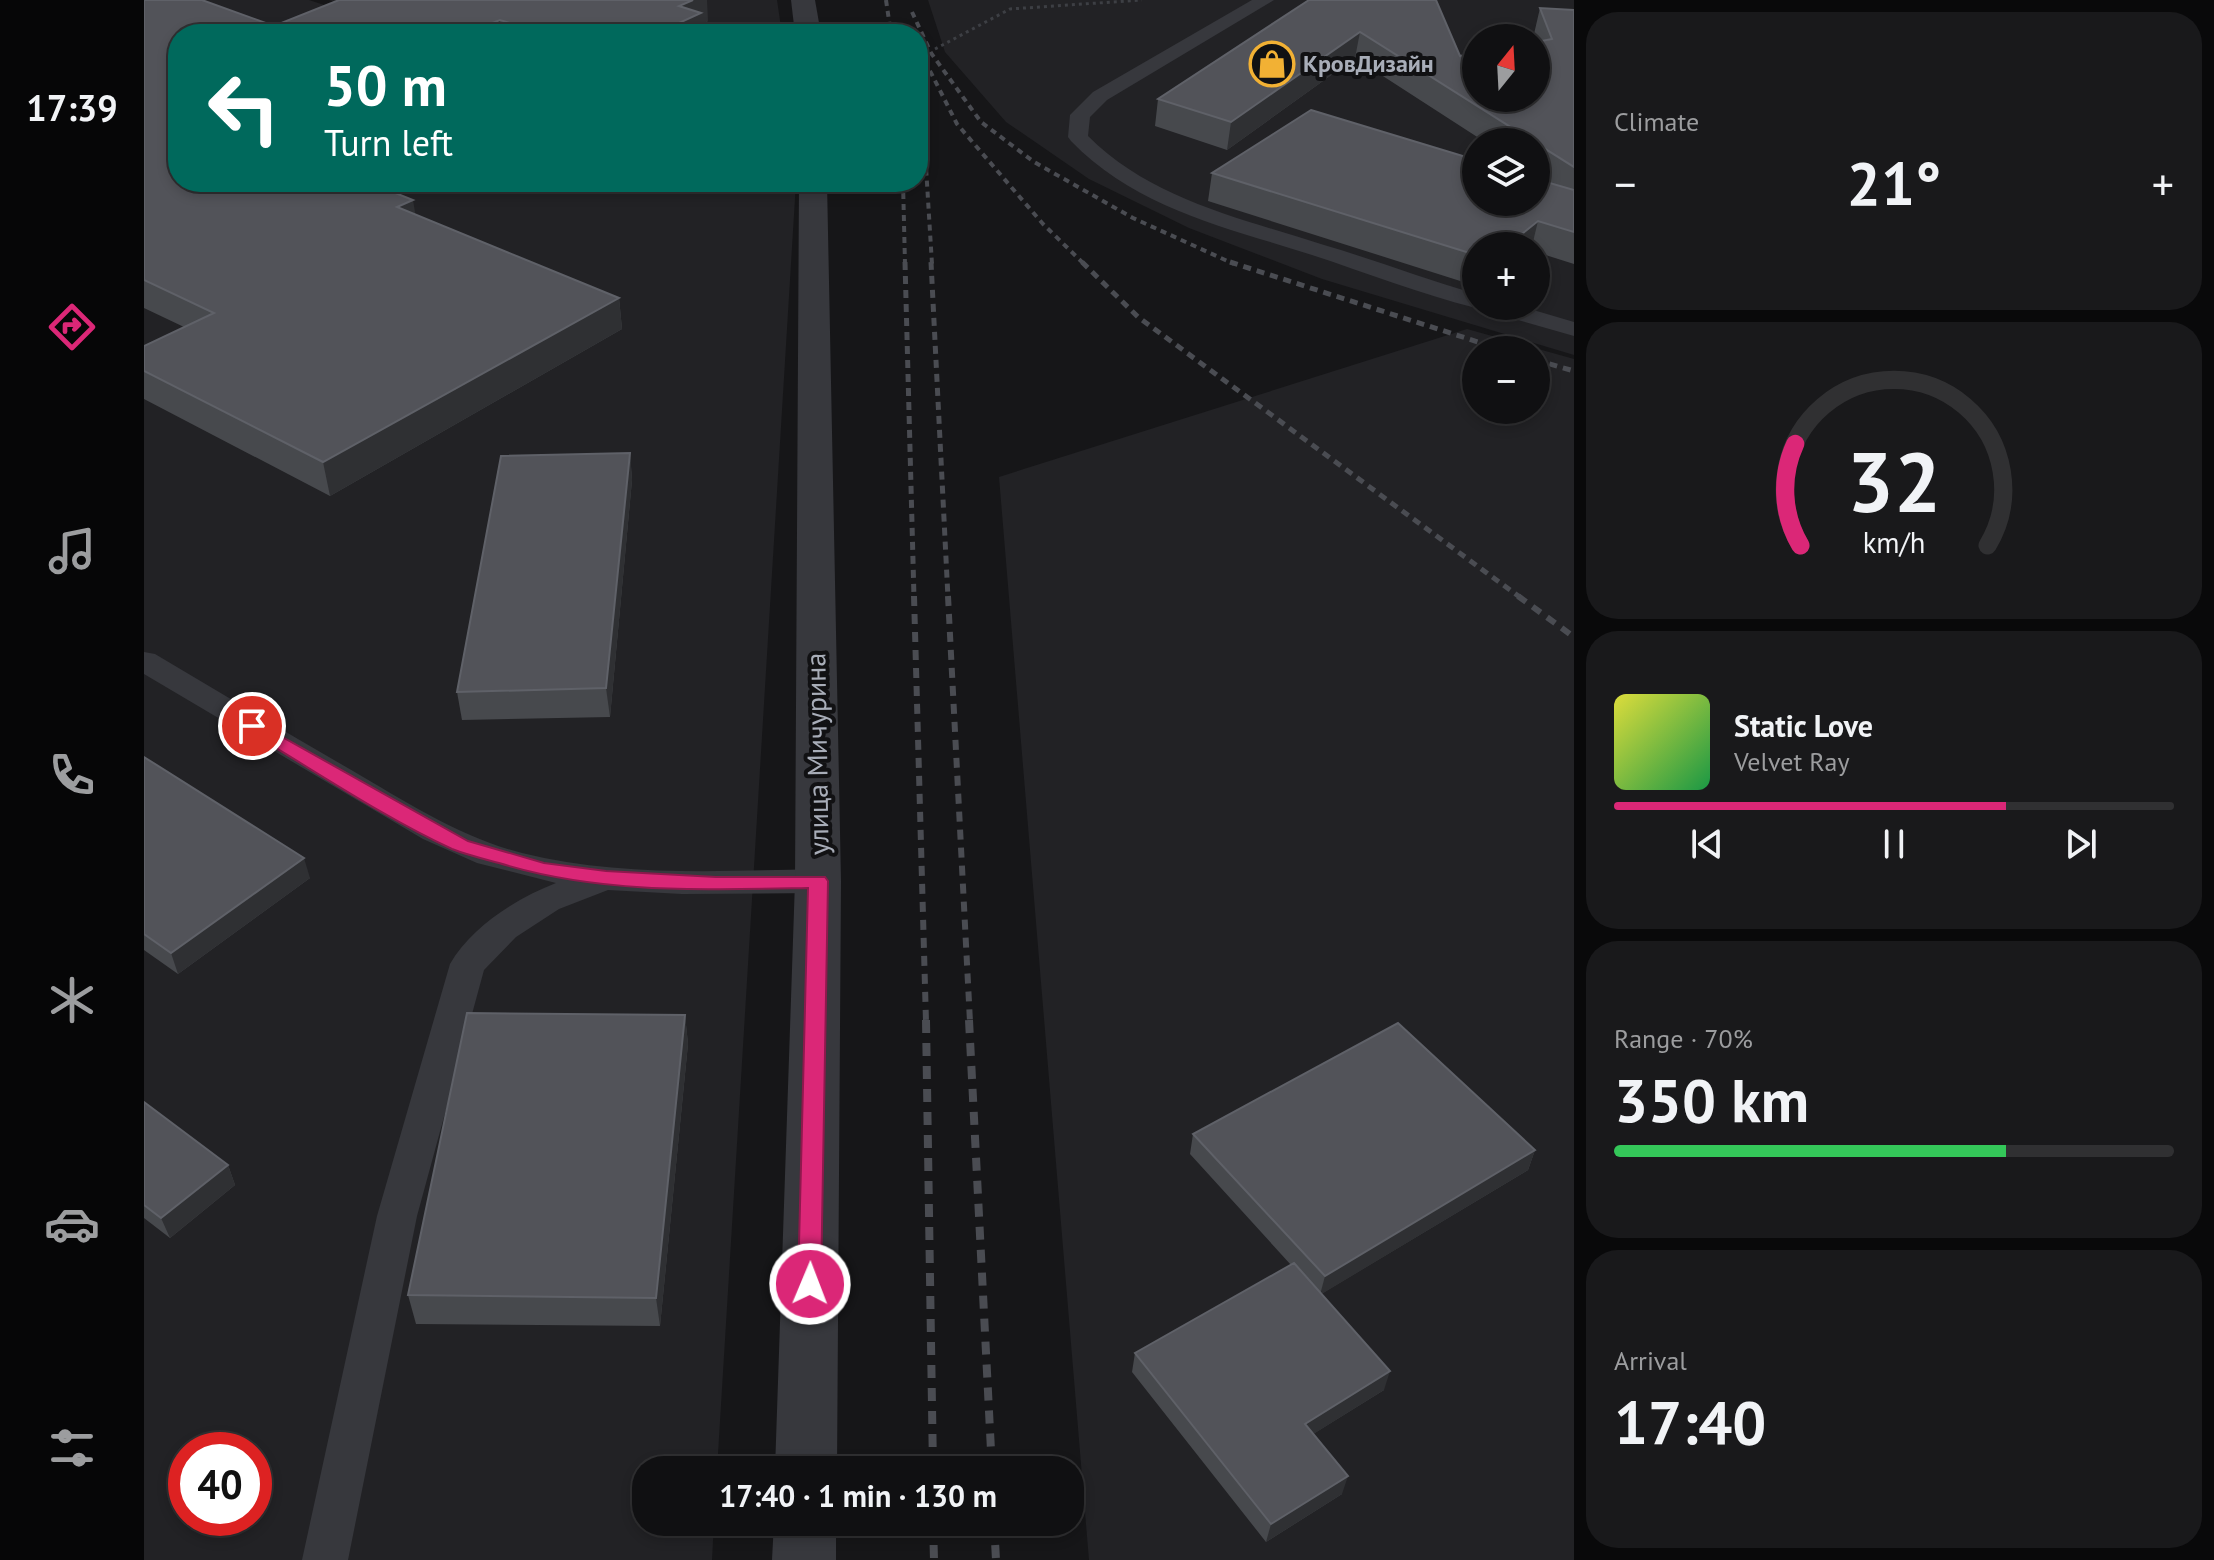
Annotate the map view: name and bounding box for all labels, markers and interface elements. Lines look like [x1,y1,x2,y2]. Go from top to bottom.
north arrow [1462,24,1550,112]
map controls [1462,24,1550,424]
shop icon: КровДизайн [1248,40,1296,88]
place label: КровДизайн [1303,48,1434,79]
text: 50 m [324,49,447,121]
icon: left [192,56,296,160]
text: 17:39 [26,84,118,131]
text: Climate [1614,105,1699,138]
text: Turn left [324,119,453,166]
button: layers [1462,128,1550,216]
text: 21° [1847,144,1941,222]
text: − [1614,155,1636,212]
text: + [2152,155,2174,212]
button: + [1462,232,1550,320]
icon: directions [44,299,100,355]
button: − [1462,336,1550,424]
text: 32 [1847,427,1941,535]
icon: music [44,523,100,579]
text: km/h [1863,525,1925,562]
street label: улица Мичурина [796,653,837,856]
pin [218,692,286,760]
icon: arrive [230,704,274,748]
text: Static Love [1734,706,1873,745]
text: Velvet Ray [1734,745,1850,778]
icon: phone [44,747,100,803]
icon: previous [1685,822,1729,866]
icon: pause [1872,822,1916,866]
icon: next [2059,822,2103,866]
icon: climate [44,972,100,1028]
text: Range · 70% [1614,1022,1753,1055]
text: 350 km [1614,1061,1809,1139]
icon: car [44,1196,100,1252]
position arrow [768,1242,852,1326]
text: Arrival [1614,1344,1687,1377]
text: 17:40 [1614,1383,1766,1461]
icon: filters [44,1420,100,1476]
speed limit sign: 40 [168,1432,272,1536]
text: 17:40 · 1 min · 130 m [719,1476,997,1515]

